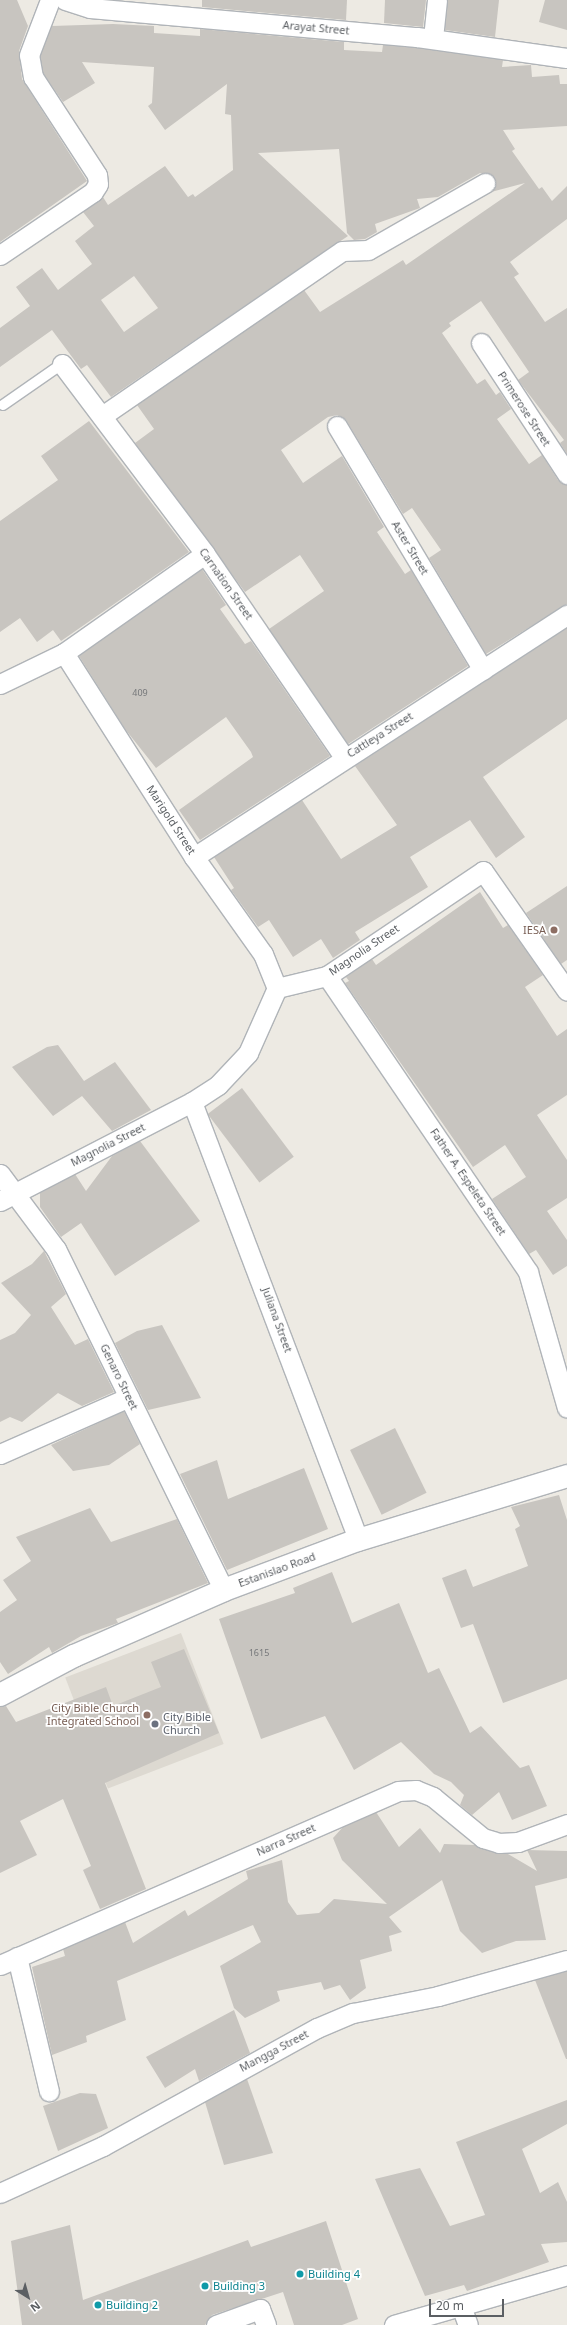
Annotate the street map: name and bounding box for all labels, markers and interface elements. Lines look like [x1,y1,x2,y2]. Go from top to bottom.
street label: Arayat Street [282,19,350,37]
street label: Primerose Street [495,369,553,449]
street label: Aster Street [389,519,431,577]
street label: Carnation Street [196,546,256,622]
house number: 409 [132,688,148,698]
street label: Cattleya Street [345,709,415,761]
street label: Marigold Street [144,783,198,857]
street label: Magnolia Street [326,922,402,978]
place label: IESA [523,923,546,937]
marker: IESA [549,925,559,935]
street label: Magnolia Street [69,1121,147,1169]
street label: Father A. Espeleta Street [427,1126,509,1238]
street label: Juliana Street [259,1286,295,1354]
street label: Genaro Street [97,1342,141,1412]
street label: Estanislao Road [237,1550,317,1590]
house number: 1615 [249,1648,269,1658]
place label: City Bible Church Integrated School [47,1702,139,1728]
marker: City Bible Church Integrated School [142,1710,152,1720]
place label: City Bible Church [163,1711,211,1737]
marker: City Bible Church [150,1719,160,1729]
street label: Narra Street [254,1821,318,1859]
street label: Mangga Street [237,2027,311,2075]
place label: Building 4 [308,2267,360,2281]
marker: Building 4 [295,2269,305,2279]
north arrow [8,2277,48,2317]
place label: Building 3 [213,2279,265,2293]
marker: Building 3 [200,2281,210,2291]
scale bar [431,2291,506,2317]
text: 20 m [436,2297,464,2314]
text: N [27,2298,44,2316]
place label: Building 2 [106,2298,158,2312]
marker: Building 2 [93,2300,103,2310]

